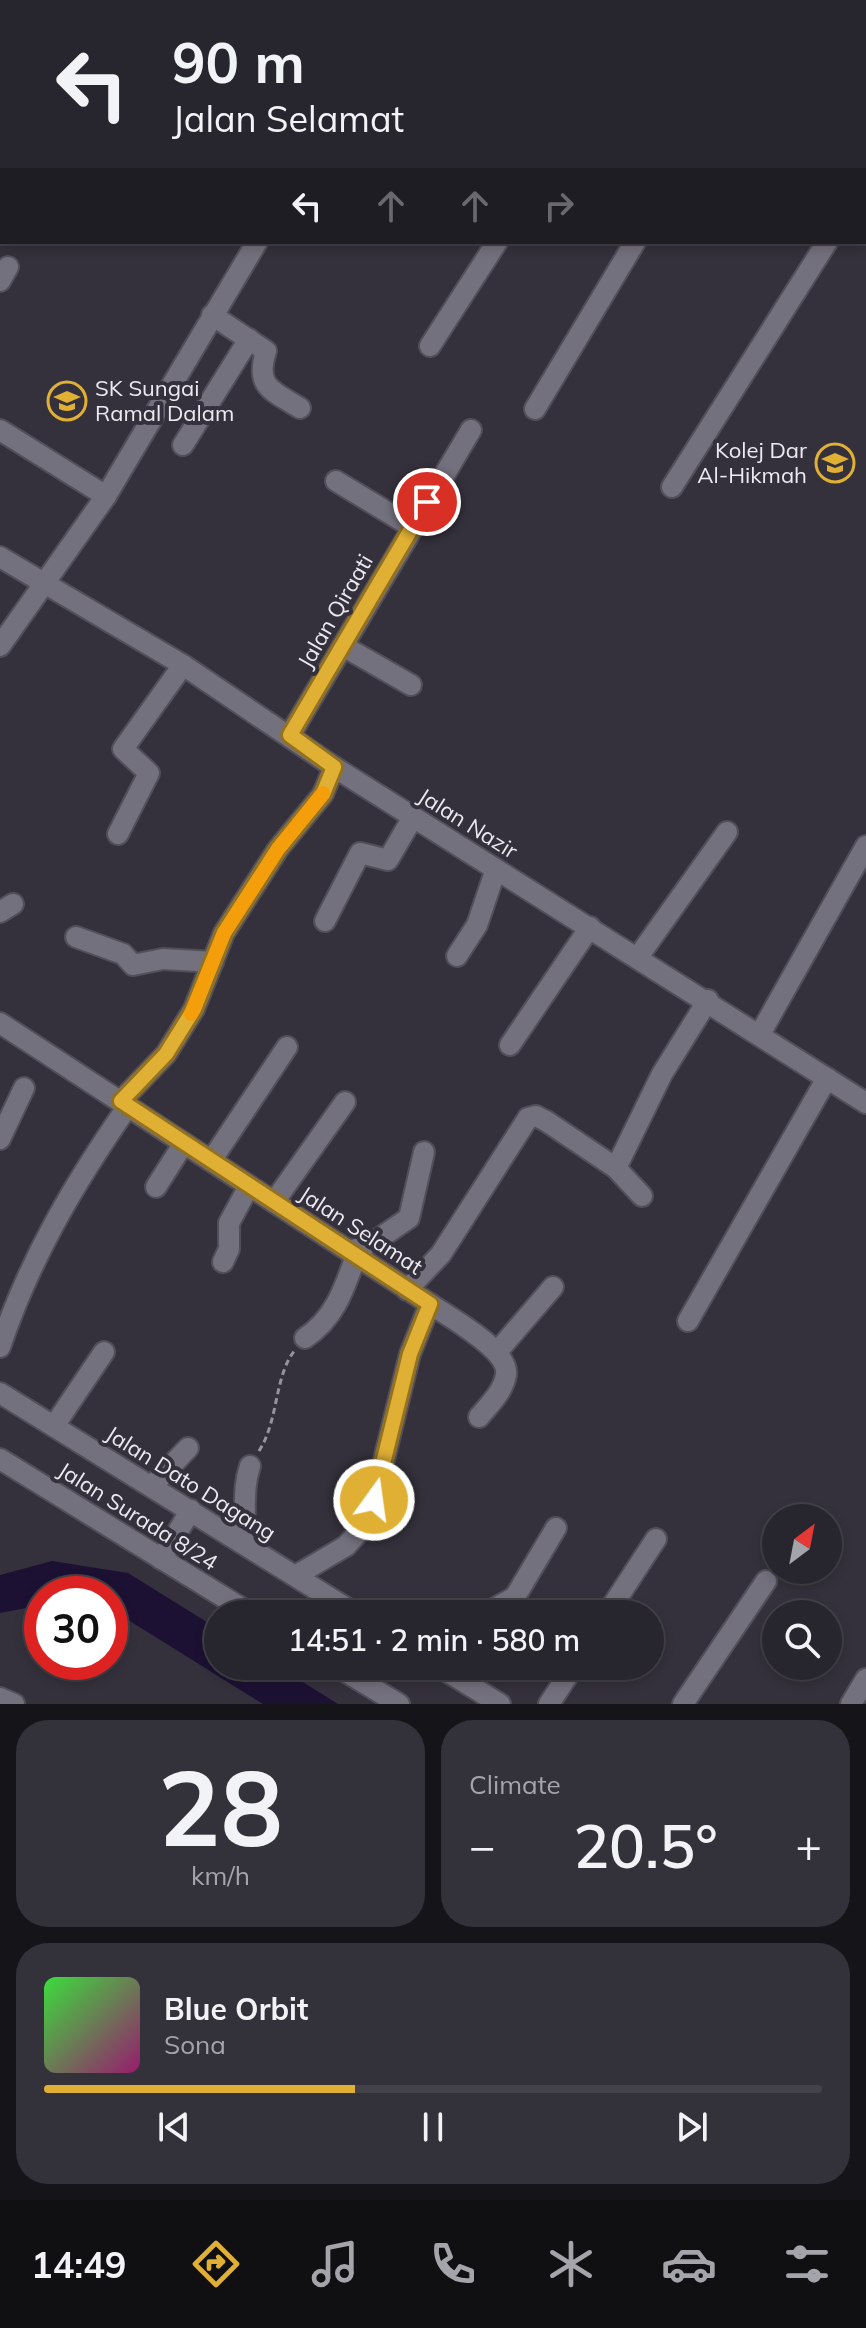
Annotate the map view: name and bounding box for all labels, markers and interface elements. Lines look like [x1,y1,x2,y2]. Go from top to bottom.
text: 90 m [172,27,305,97]
icon: left [40,32,144,136]
text: Jalan Selamat [172,96,404,141]
icon: left [285,184,329,228]
icon: ahead [369,184,413,228]
icon: ahead [453,184,497,228]
icon: right [537,184,581,228]
place label: SK Sungai Ramal Dalam [95,374,234,427]
school or university icon: SK Sungai Ramal Dalam [46,380,88,422]
place label: Kolej Dar Al-Hikmah [697,436,807,489]
school or university icon: Kolej Dar Al-Hikmah [814,442,856,484]
pin [393,468,461,536]
icon: arrive [405,480,449,524]
street label: Jalan Qiraati [291,549,379,673]
street label: Jalan Nazir [413,782,523,864]
street label: Jalan Selamat [294,1180,428,1281]
street label: Jalan Dato Dagang [101,1419,281,1547]
street label: Jalan Surada 8/24 [53,1456,223,1576]
position arrow [332,1458,416,1542]
north arrow [762,1504,842,1584]
map controls [762,1504,842,1680]
speed limit sign: 30 [24,1576,128,1680]
button: search [762,1600,842,1680]
text: 14:51 · 2 min · 580 m [288,1621,580,1659]
text: 28 [158,1741,283,1872]
text: Climate [469,1768,561,1801]
text: 20.5° [573,1808,718,1883]
text: − [469,1818,495,1873]
text: + [796,1818,822,1873]
text: km/h [191,1859,250,1892]
text: Blue Orbit [164,1990,308,2028]
text: Sona [164,2028,226,2061]
icon: previous [152,2105,196,2149]
icon: pause [411,2105,455,2149]
icon: next [670,2105,714,2149]
icon: directions [188,2236,244,2292]
icon: music [307,2236,363,2292]
icon: phone [425,2236,481,2292]
icon: climate [543,2236,599,2292]
icon: car [661,2236,717,2292]
icon: filters [779,2236,835,2292]
text: 14:49 [31,2242,126,2287]

